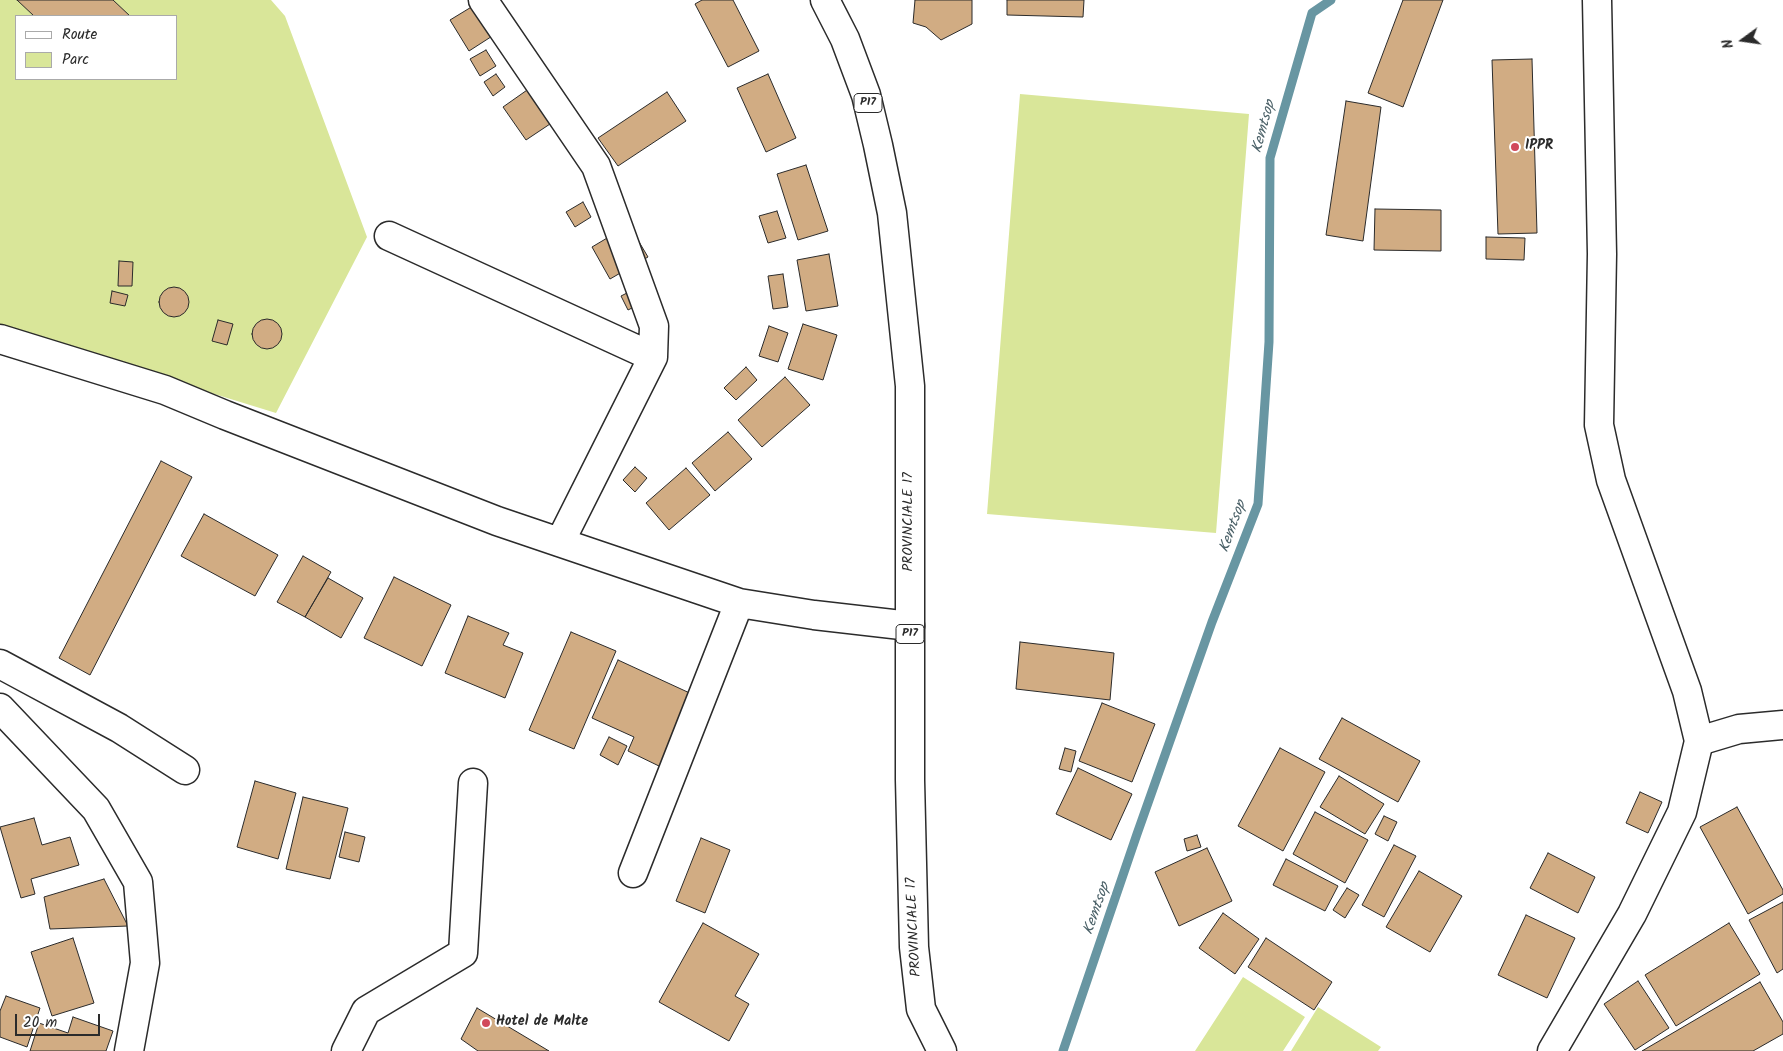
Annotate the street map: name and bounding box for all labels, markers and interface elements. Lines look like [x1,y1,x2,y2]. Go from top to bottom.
legend [15,15,178,80]
north arrow [1718,15,1768,65]
text: Route [62,23,97,47]
text: N [1717,37,1740,51]
text: Parc [62,48,89,72]
road number: P17 [854,94,882,112]
water label: Kemtsop [1249,99,1281,155]
place label: IPPR [1525,139,1553,155]
marker: IPPR [1509,141,1521,153]
street label: PROVINCIALE 17 [902,472,918,572]
water label: Kemtsop [1216,499,1252,555]
road number: P17 [896,624,924,644]
street label: PROVINCIALE 17 [904,877,926,977]
water label: Kemtsop [1081,881,1115,937]
scale bar [18,1004,102,1036]
text: 20 m [23,1011,57,1035]
place label: Hotel de Malte [496,1015,588,1031]
marker: Hotel de Malte [480,1017,492,1029]

